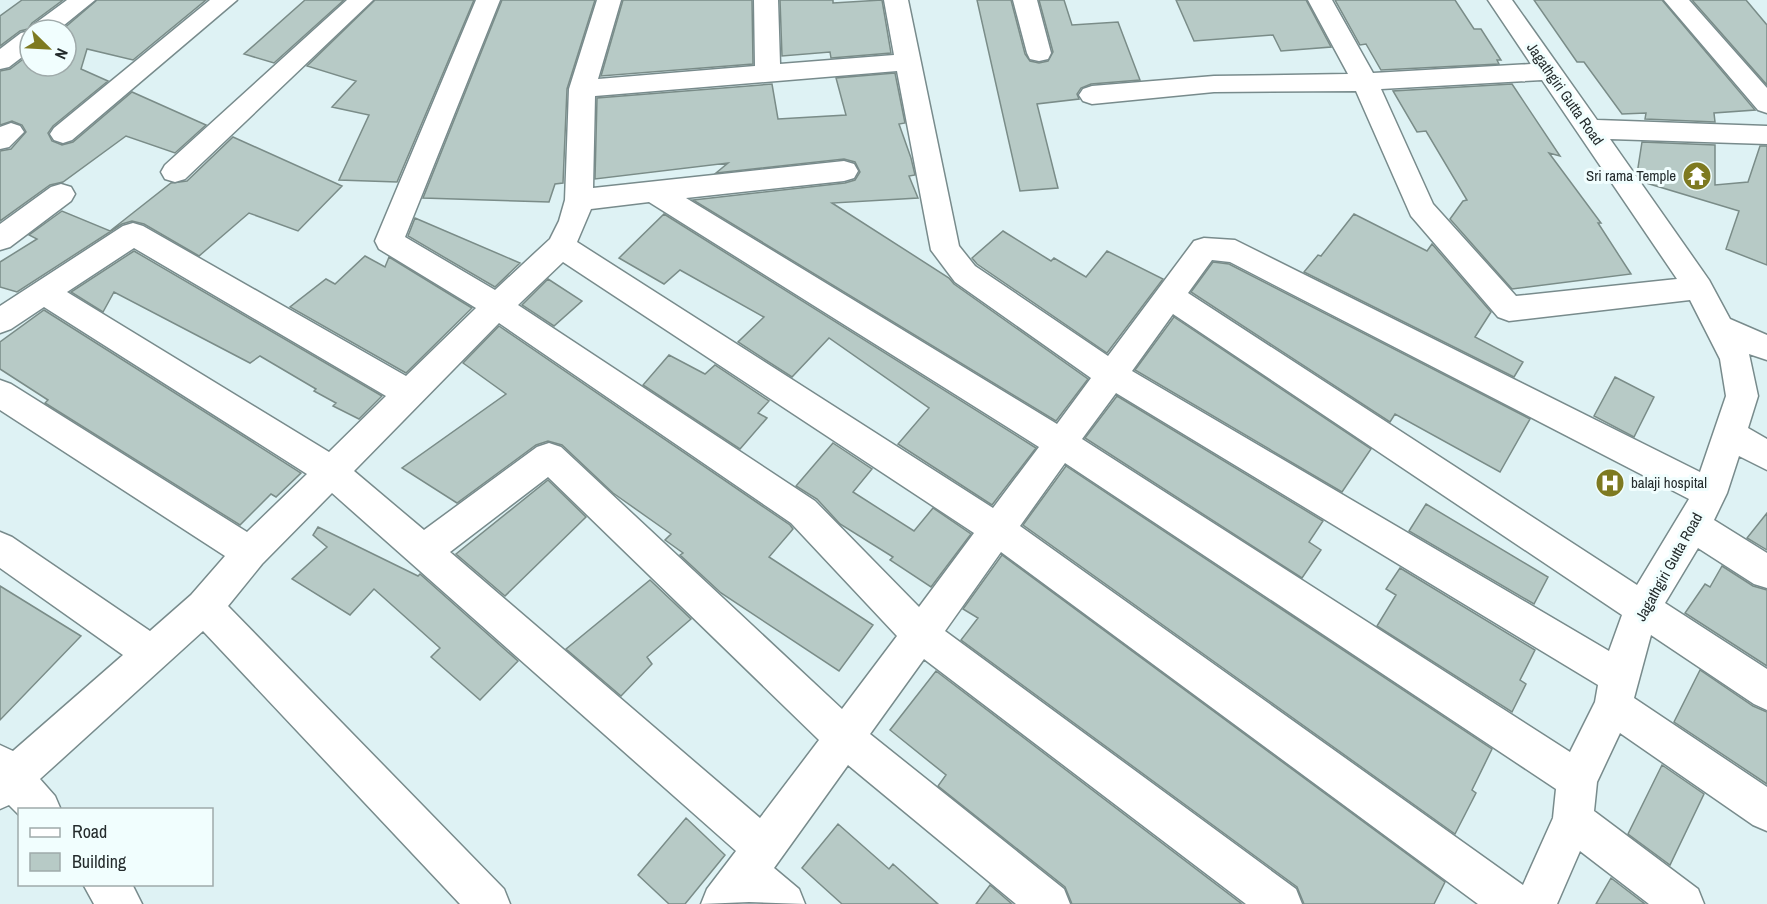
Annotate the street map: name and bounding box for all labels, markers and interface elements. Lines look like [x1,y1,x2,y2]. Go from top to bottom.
north arrow [18,18,78,78]
street label: Jagathgiri Gutta Road [1522,38,1609,149]
text: N [50,45,74,63]
temple icon: Sri rama Temple [1681,160,1713,192]
place label: Sri rama Temple [1586,165,1676,186]
hospital icon: balaji hospital [1594,467,1626,499]
place label: balaji hospital [1631,472,1707,493]
street label: Jagathgiri Gutta Road [1630,509,1707,625]
legend [18,808,213,886]
text: Road [72,819,107,844]
text: Building [72,849,127,874]

